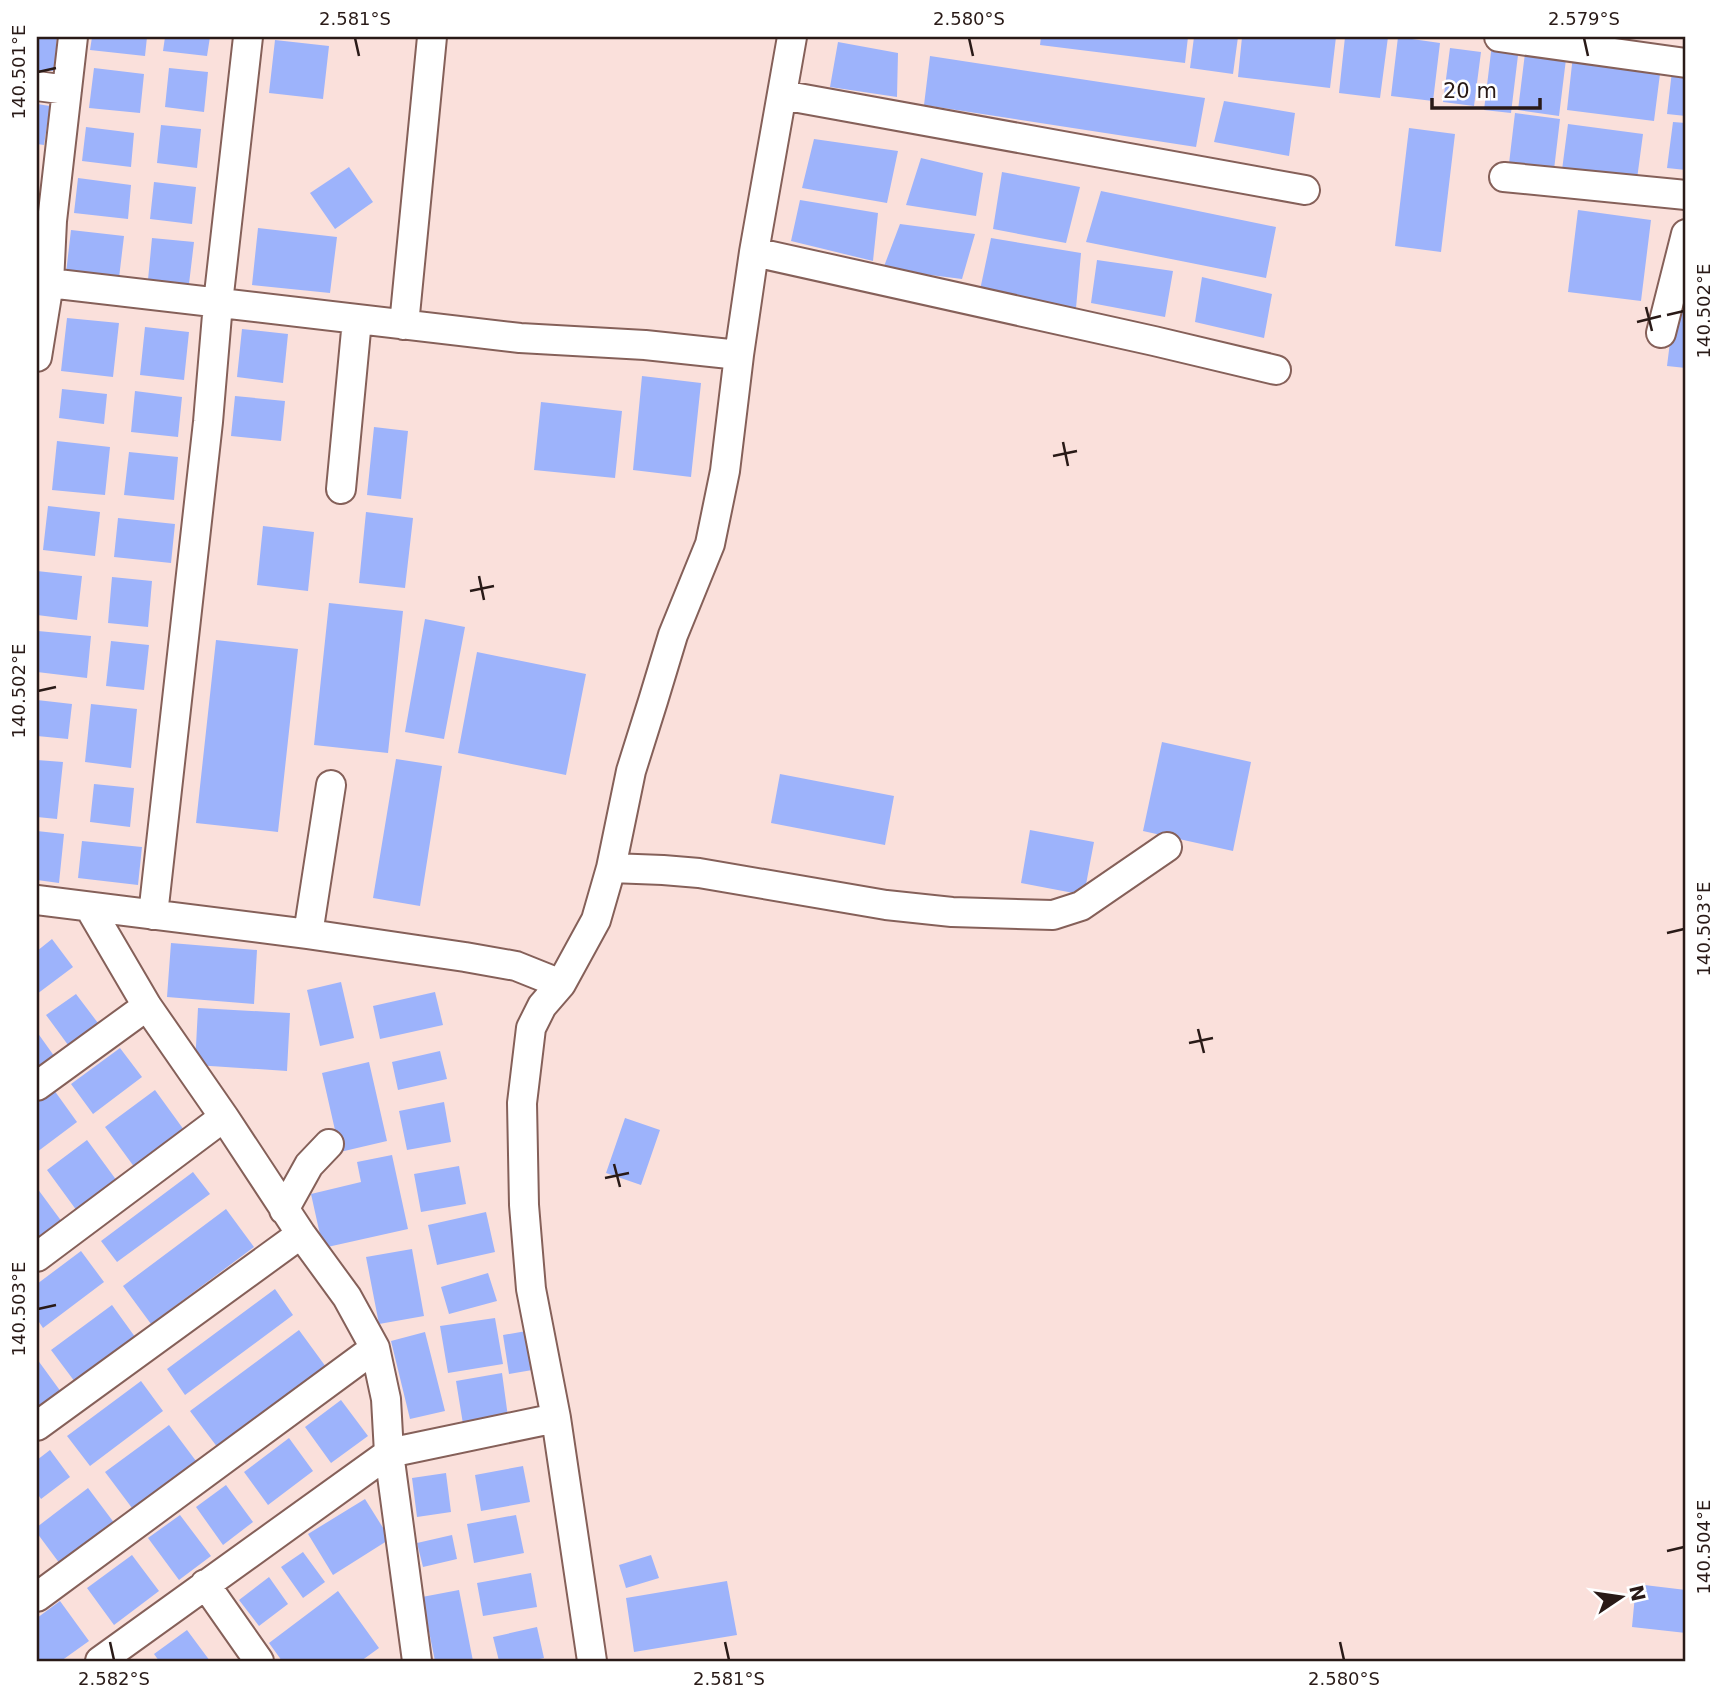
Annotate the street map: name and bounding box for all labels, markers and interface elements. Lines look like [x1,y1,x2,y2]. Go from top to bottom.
text: 2.581°S [319,8,391,29]
text: 2.580°S [933,8,1005,29]
text: 2.579°S [1548,8,1620,29]
text: 140.501°E [8,25,29,119]
scale bar [1432,66,1541,110]
text: 20 m [1443,79,1497,103]
text: 140.502°E [1693,264,1714,358]
text: 140.502°E [8,644,29,738]
text: 140.503°E [1693,882,1714,976]
text: 140.503°E [8,1262,29,1356]
text: 140.504°E [1693,1500,1714,1594]
north arrow [1586,1562,1656,1632]
text: N [1625,1583,1650,1603]
text: 2.582°S [78,1668,150,1689]
text: 2.581°S [693,1668,765,1689]
text: 2.580°S [1308,1668,1380,1689]

